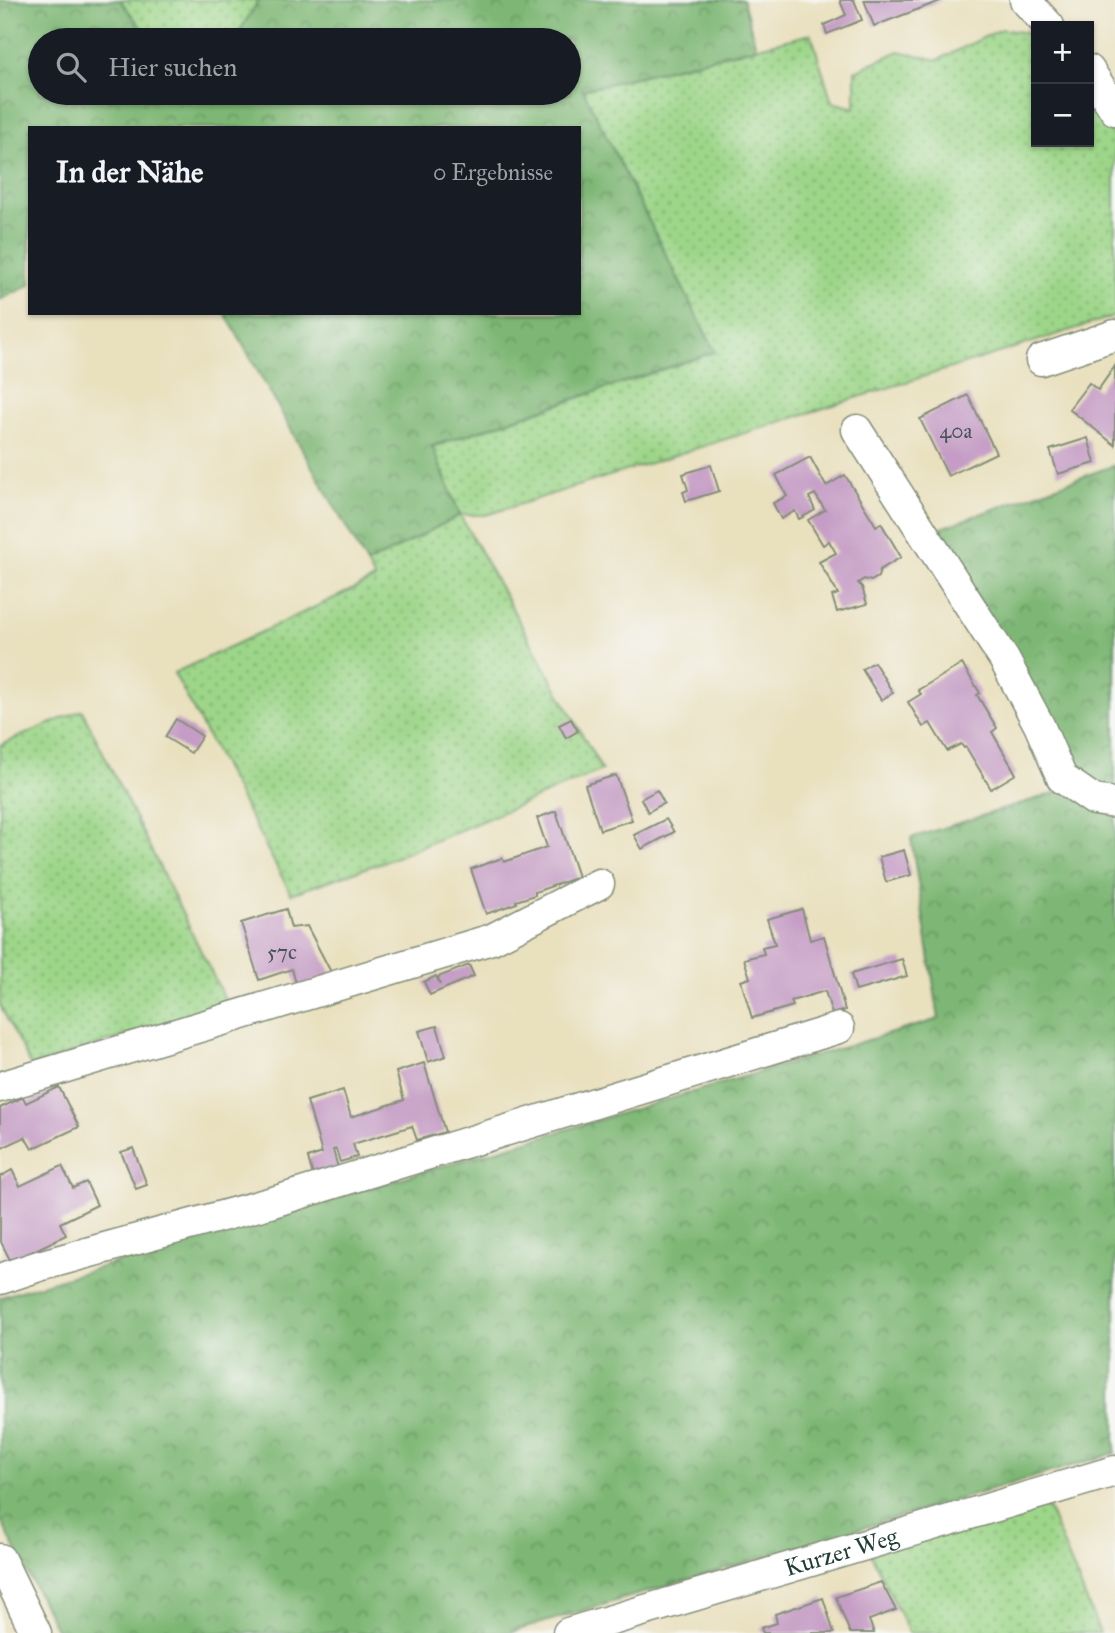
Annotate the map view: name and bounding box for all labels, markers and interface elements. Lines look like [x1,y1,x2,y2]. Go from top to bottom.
map controls [1031,21,1094,147]
button: + [1031,21,1094,84]
search box [28,28,581,105]
icon: search [52,48,90,86]
text: Hier suchen [108,51,237,83]
button: − [1031,84,1094,147]
text: In der Nähe [56,154,204,190]
text: 0 Ergebnisse [433,158,553,186]
house number: 40a [940,418,973,444]
house number: 57c [267,939,297,965]
street label: Kurzer Weg [781,1521,902,1583]

